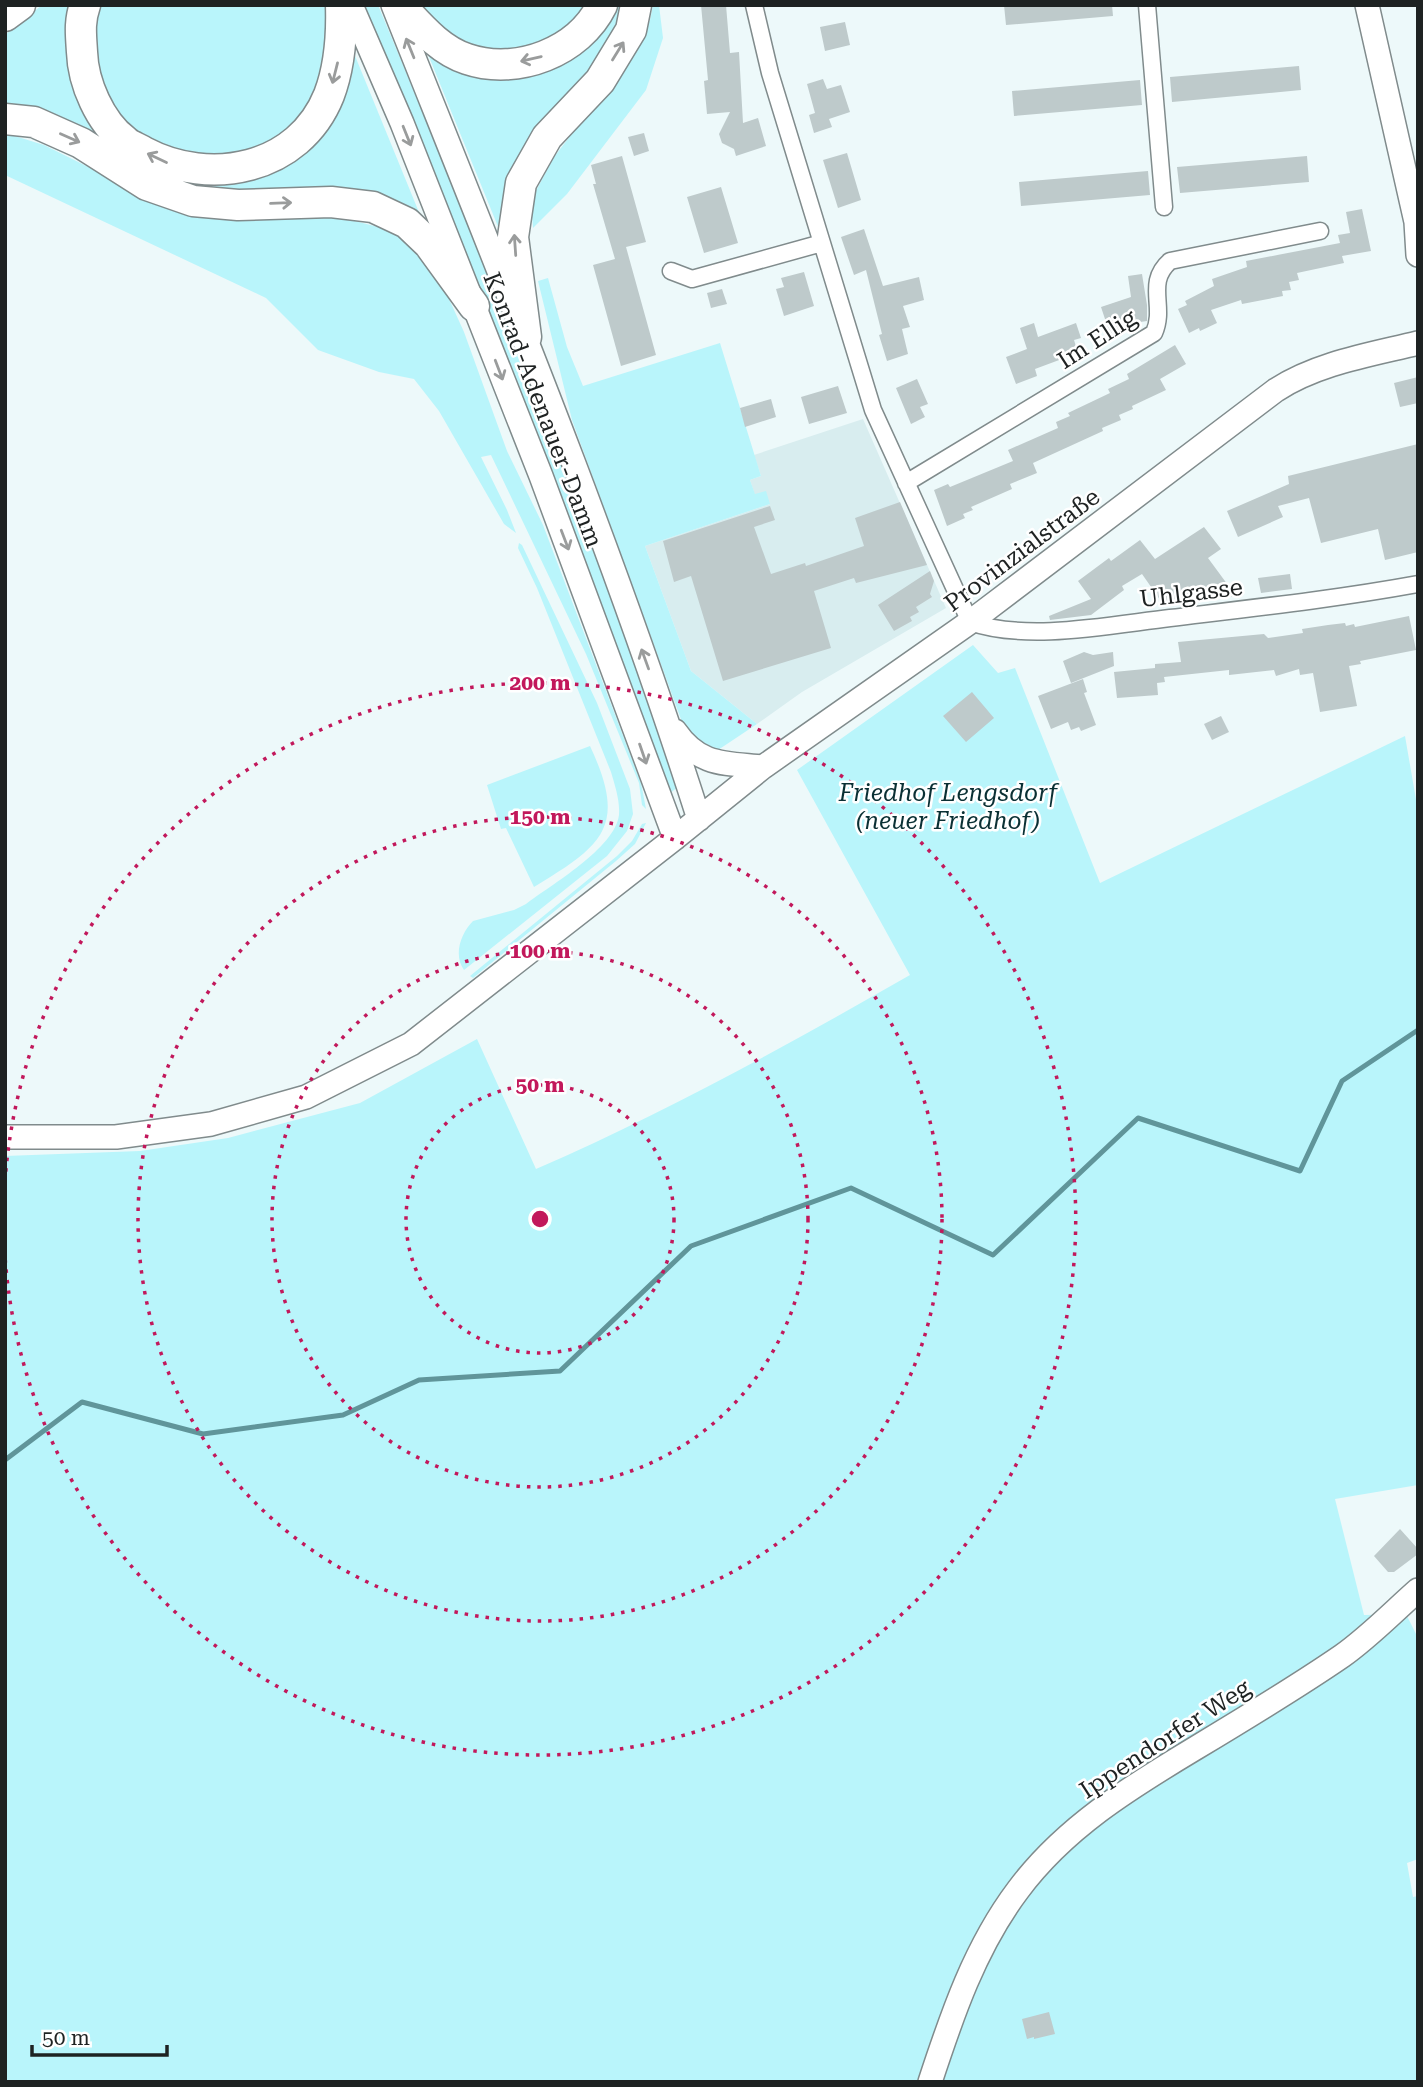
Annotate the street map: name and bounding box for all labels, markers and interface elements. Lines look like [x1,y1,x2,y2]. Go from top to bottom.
one-way arrow [403,37,416,59]
one-way arrow [612,42,626,62]
one-way arrow [520,53,543,66]
one-way arrow [328,61,341,84]
one-way arrow [401,124,414,146]
one-way arrow [59,132,80,145]
one-way arrow [147,151,168,164]
one-way arrow [270,197,293,210]
one-way arrow [508,234,521,257]
street label: Konrad-Adenauer-Damm [478,268,609,552]
street label: Im Ellig [1052,303,1142,375]
one-way arrow [494,358,507,380]
street label: Provinzialstraße [939,483,1105,617]
one-way arrow [560,529,573,551]
street label: Uhlgasse [1138,573,1244,613]
one-way arrow [638,649,650,671]
text: 200 m [510,671,570,695]
one-way arrow [638,742,650,764]
park label: Friedhof Lengsdorf (neuer Friedhof) [838,779,1060,835]
text: 150 m [510,805,570,829]
text: 100 m [510,939,570,963]
text: 50 m [515,1073,565,1097]
centre of rings [528,1207,552,1231]
street label: Ippendorfer Weg [1075,1673,1256,1805]
scale bar [32,2014,166,2058]
text: 50 m [42,2026,90,2050]

